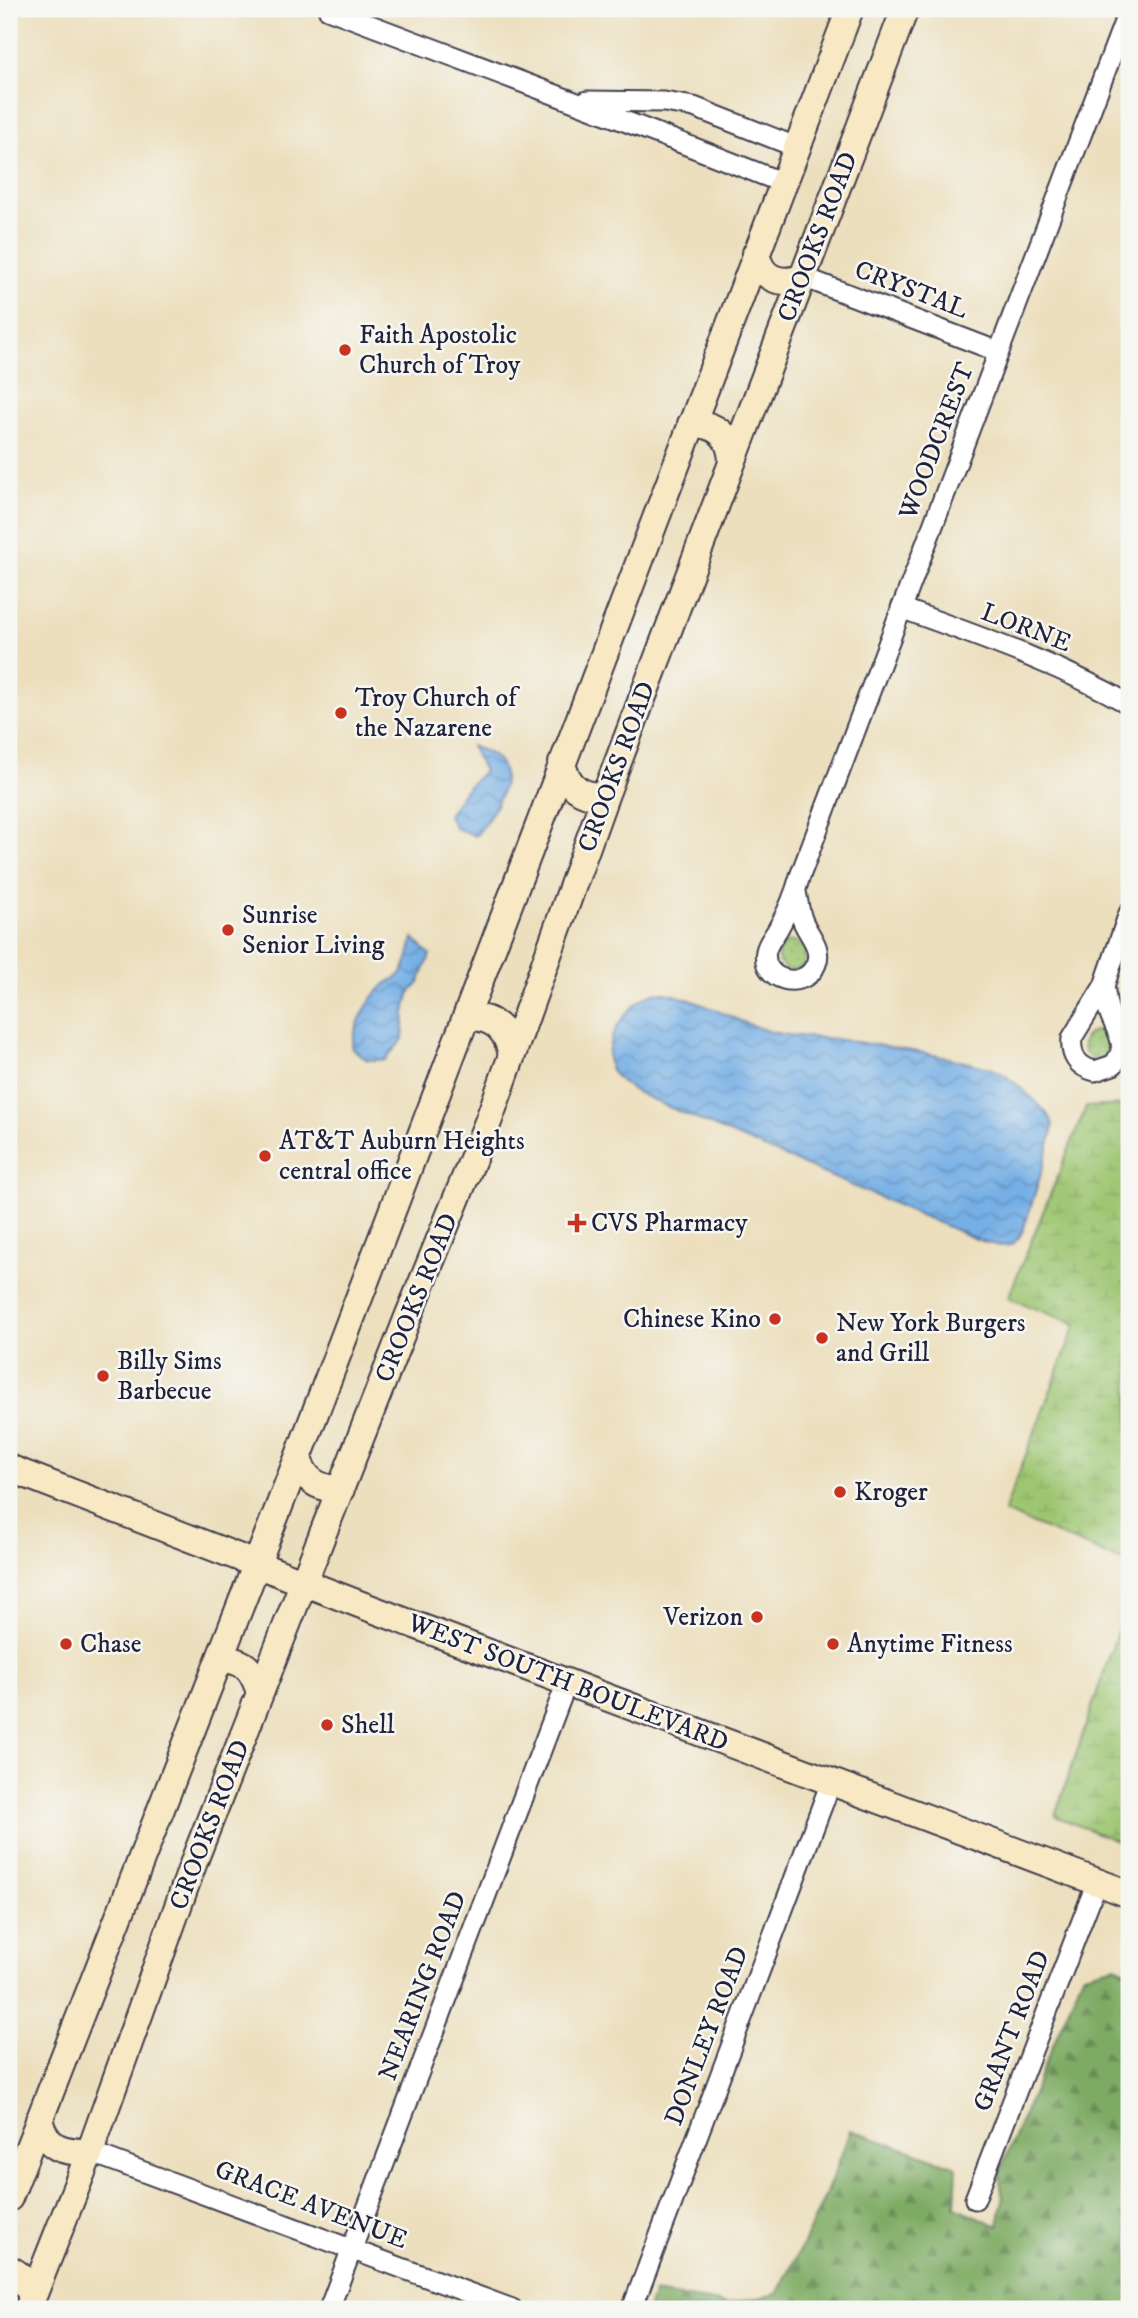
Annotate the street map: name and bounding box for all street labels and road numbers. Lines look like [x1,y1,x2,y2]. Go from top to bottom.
street label: CROOKS ROAD [770,147,866,327]
street label: CRYSTAL [850,253,973,327]
street label: WOODCREST [892,357,982,525]
street label: LORNE [976,596,1076,660]
street label: CROOKS ROAD [571,677,663,857]
street label: CROOKS ROAD [368,1209,466,1387]
street label: WEST SOUTH BOULEVARD [402,1606,733,1759]
street label: CROOKS ROAD [162,1735,258,1915]
street label: NEARING ROAD [372,1887,474,2085]
street label: DONLEY ROAD [658,1942,756,2130]
street label: GRANT ROAD [966,1946,1058,2116]
street label: GRACE AVENUE [210,2153,412,2257]

